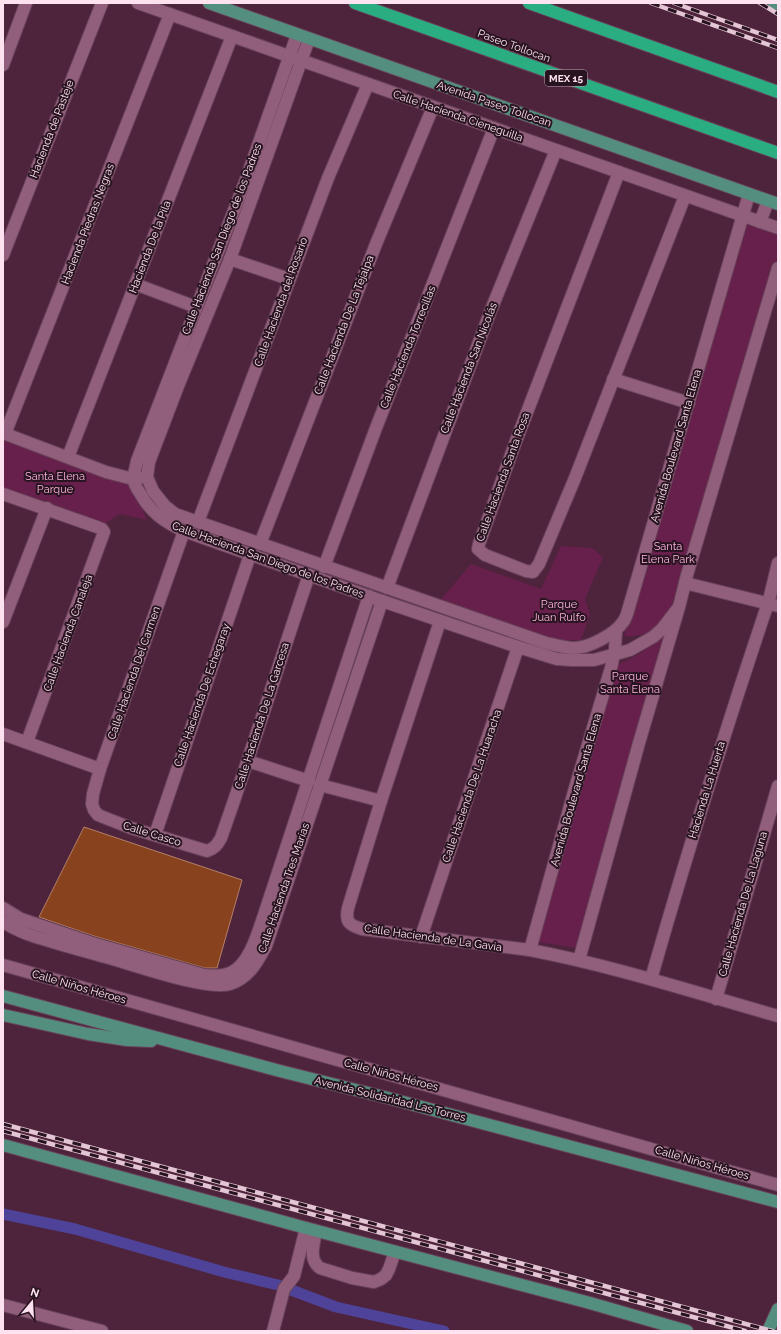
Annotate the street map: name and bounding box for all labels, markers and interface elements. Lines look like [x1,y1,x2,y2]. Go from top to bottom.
street label: Paseo Tollocan [476,27,552,65]
road number: MEX 15 [545,70,587,86]
street label: Hacienda de Pasteje [27,78,77,180]
street label: Avenida Paseo Tollocan [435,78,553,130]
street label: Calle Hacienda Cieneguilla [391,88,525,144]
street label: Calle Hacienda San Diego de los Padres [179,142,265,336]
street label: Hacienda Piedras Negras [59,162,117,286]
street label: Hacienda De la Pila [126,199,174,295]
street label: Calle Hacienda del Rosario [252,235,311,368]
street label: Calle Hacienda De La Tejalpa [311,254,377,396]
street label: Calle Hacienda Torrecillas [377,284,439,410]
street label: Calle Hacienda San Nicolás [438,301,500,435]
street label: Avenida Boulevard Santa Elena [648,368,704,524]
street label: Calle Hacienda Santa Rosa [474,411,532,543]
park label: Santa Elena Parque [25,470,85,496]
street label: Calle Hacienda San Diego de los Padres [170,519,366,601]
park label: Santa Elena Park [641,540,695,566]
street label: Calle Hacienda Canaleja [41,573,95,693]
park label: Parque Juan Rulfo [532,598,586,624]
street label: Calle Hacienda Del Carmen [105,605,163,741]
street label: Calle Hacienda De Echegaray [171,622,233,768]
street label: Calle Hacienda De La Garcesa [232,641,292,791]
park label: Parque Santa Elena [600,670,660,696]
street label: Calle Hacienda De La Huaracha [440,708,504,864]
street label: Avenida Boulevard Santa Elena [548,712,604,868]
street label: Hacienda La Huerta [686,740,728,840]
street label: Calle Casco [121,819,183,849]
street label: Calle Hacienda Tres Marías [256,821,312,955]
street label: Calle Hacienda De La Laguna [716,830,770,978]
street label: Calle Hacienda de La Gavia [363,922,503,954]
street label: Calle Niños Héroes [30,967,128,1007]
street label: Calle Niños Héroes [342,1056,440,1094]
street label: Avenida Solidaridad Las Torres [313,1074,467,1124]
street label: Calle Niños Héroes [653,1143,751,1183]
north arrow [12,1282,52,1322]
text: N [29,1285,41,1300]

